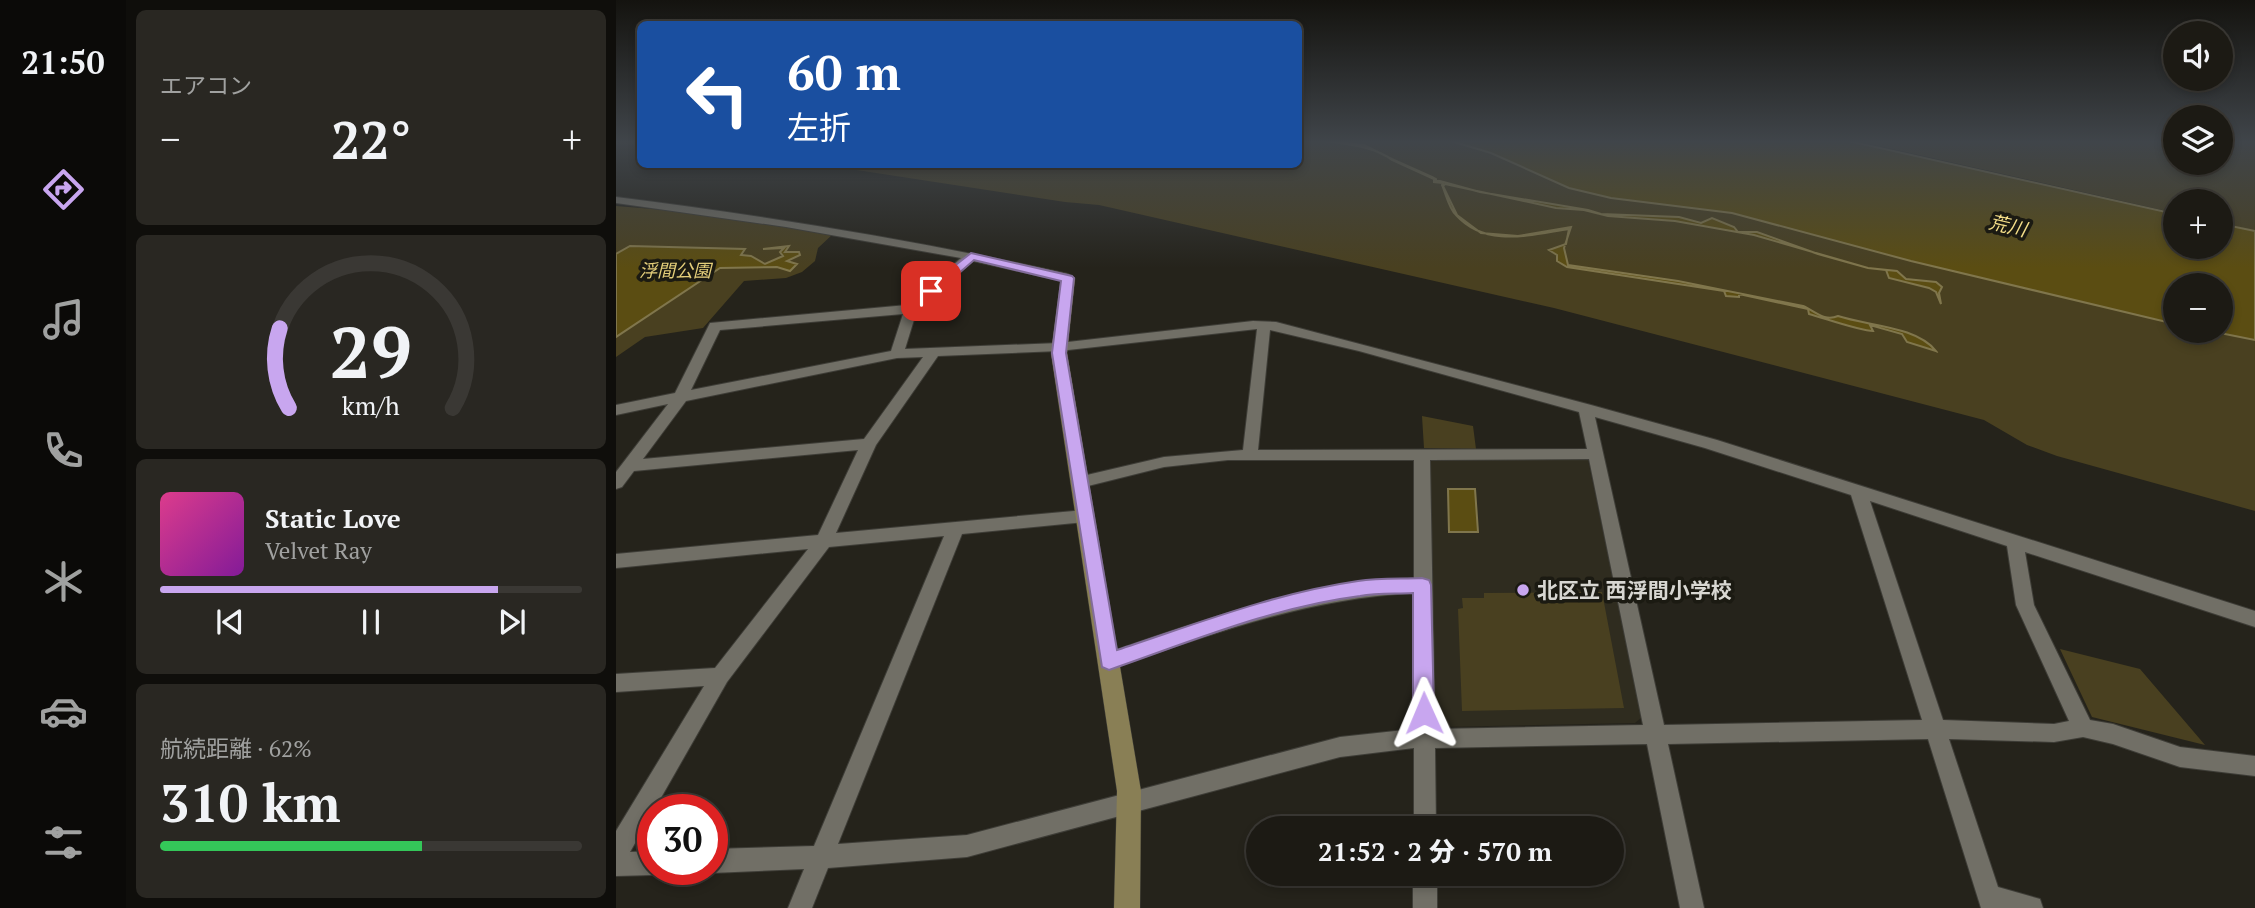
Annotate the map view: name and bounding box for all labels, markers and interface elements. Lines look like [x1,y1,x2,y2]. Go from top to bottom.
map controls [2163,21,2233,343]
button: sound [2163,21,2233,91]
text: 60 m [787,39,901,104]
text: 21:50 [21,41,105,83]
icon: left [672,49,763,140]
text: エアコン [160,70,252,101]
text: 22° [331,105,411,174]
button: layers [2163,105,2233,175]
text: 左折 [787,106,851,148]
text: − [160,114,180,164]
text: + [562,114,582,164]
icon: directions [39,165,88,214]
button: + [2163,189,2233,259]
water label: 荒川 [1987,209,2031,242]
park label: 浮間公園 [639,258,714,282]
pin [901,261,961,321]
icon: arrive [912,272,950,310]
button: − [2163,273,2233,343]
icon: music [39,295,88,344]
text: 29 [330,302,412,399]
text: km/h [342,389,400,422]
icon: phone [39,426,88,475]
text: Static Love [265,501,401,535]
text: Velvet Ray [265,535,372,566]
icon: climate [39,557,88,606]
place label: 北区立 西浮間小学校 [1537,576,1732,604]
marker: 北区立 西浮間小学校 [1515,582,1531,598]
icon: previous [211,603,249,641]
icon: pause [352,603,390,641]
icon: next [493,603,531,641]
position arrow [1387,676,1461,750]
icon: car [39,687,88,736]
text: 航続距離 · 62% [160,733,312,764]
text: 310 km [160,768,341,837]
speed limit sign: 30 [637,794,728,885]
icon: filters [39,818,88,867]
text: 21:52 · 2 分 · 570 m [1318,834,1552,868]

